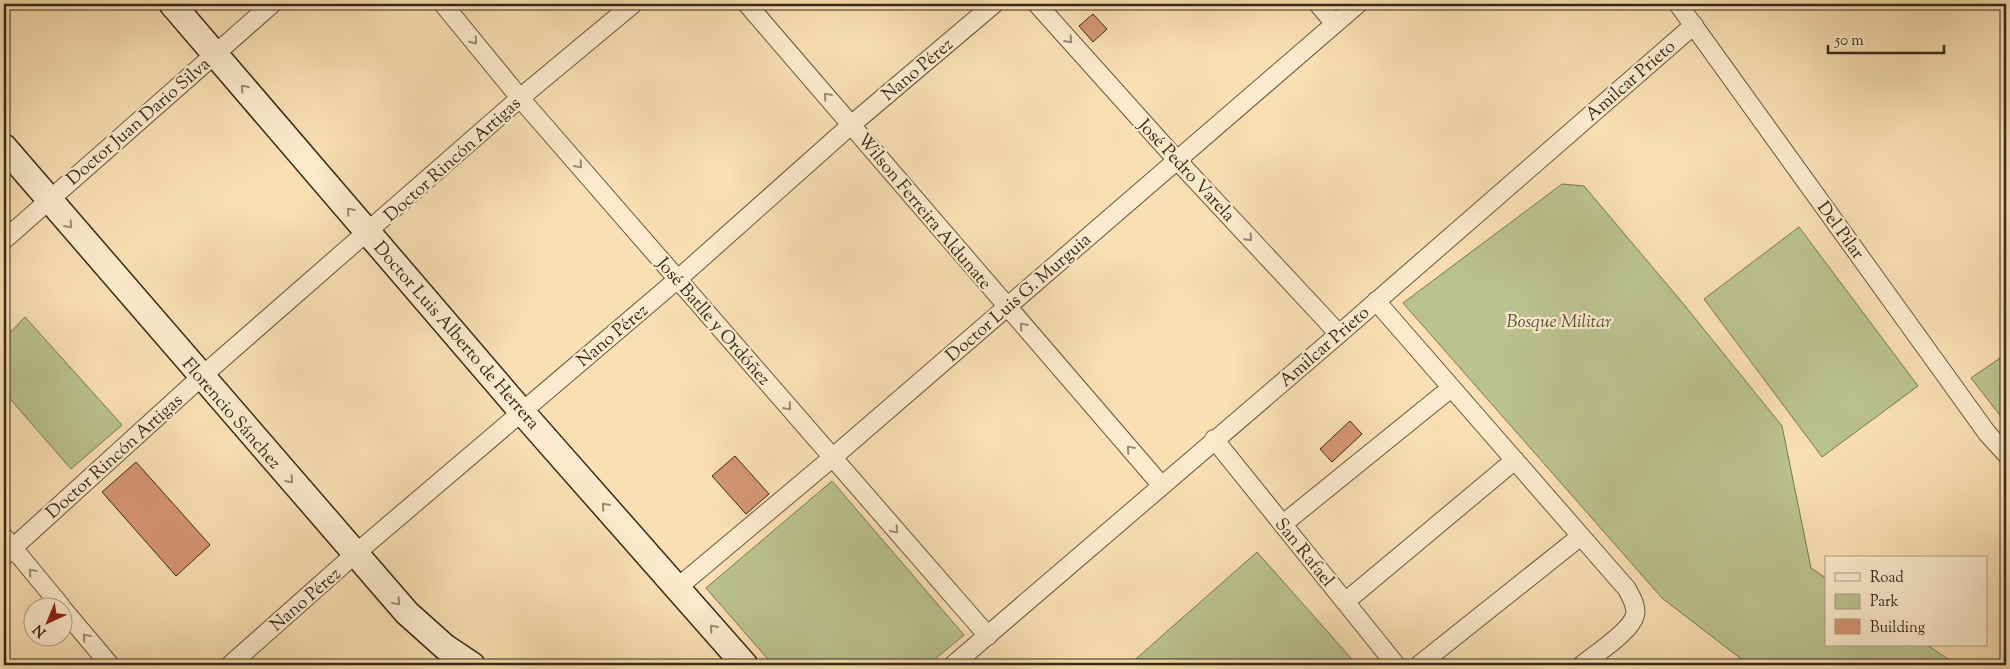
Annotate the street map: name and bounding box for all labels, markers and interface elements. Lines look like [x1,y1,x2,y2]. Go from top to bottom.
scale bar [1828,22,1944,54]
text: 50 m [1834,31,1864,52]
street label: Nano Pérez [877,33,960,108]
one-way arrow [1063,34,1072,43]
street label: Amilcar Prieto [1580,35,1682,128]
one-way arrow [468,36,477,45]
street label: Doctor Juan Dario Silva [62,53,217,192]
one-way arrow [241,85,250,94]
street label: Doctor Rincón Artigas [379,92,527,229]
one-way arrow [824,93,832,102]
street label: José Pedro Varela [1130,113,1240,229]
street label: Wilson Ferreira Aldunate [850,128,997,296]
one-way arrow [573,160,582,169]
street label: Del Pilar [1809,197,1870,266]
one-way arrow [347,208,356,217]
one-way arrow [63,219,72,228]
street label: Doctor Luis G. Murguia [941,228,1098,369]
one-way arrow [1243,232,1252,241]
street label: Doctor Luis Alberto de Herrera [366,236,545,436]
street label: José Batlle y Ordóñez [649,252,776,392]
street label: Nano Pérez [572,299,655,374]
street label: Amilcar Prieto [1274,301,1376,394]
park label: Bosque Militar [1507,310,1612,336]
one-way arrow [1021,323,1029,332]
street label: Florencio Sánchez [175,353,286,476]
street label: Doctor Rincón Artigas [41,389,189,526]
one-way arrow [782,402,791,411]
one-way arrow [1126,445,1135,454]
one-way arrow [284,474,293,483]
one-way arrow [602,503,611,512]
street label: San Rafael [1267,513,1339,593]
one-way arrow [889,524,898,533]
legend [1825,556,1988,646]
street label: Nano Pérez [265,562,348,639]
text: Road [1870,568,1904,589]
one-way arrow [30,569,38,578]
text: Park [1870,592,1899,613]
north arrow [22,596,72,646]
one-way arrow [391,597,400,606]
text: Building [1870,618,1925,639]
text: N [29,619,51,641]
one-way arrow [709,625,718,634]
one-way arrow [83,633,92,642]

